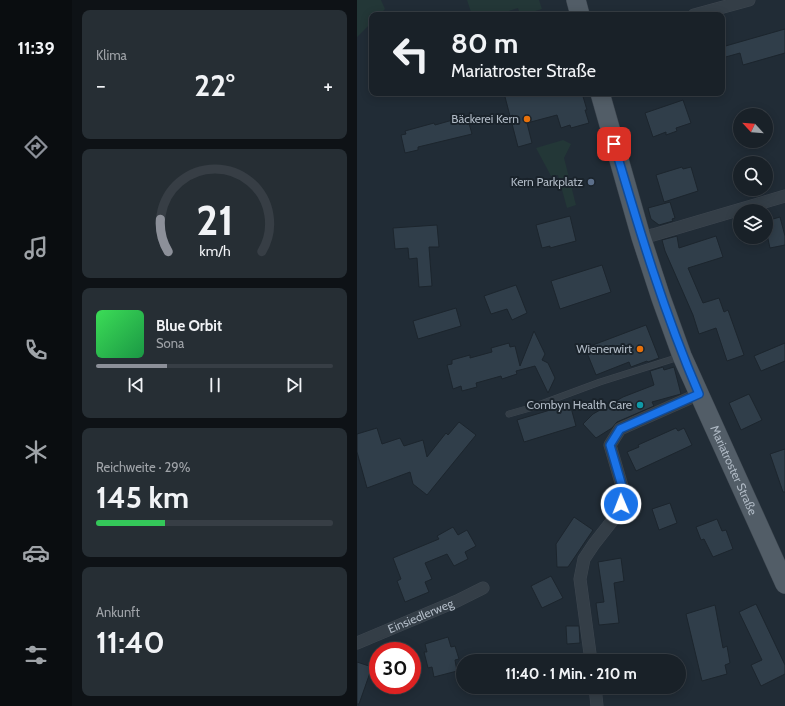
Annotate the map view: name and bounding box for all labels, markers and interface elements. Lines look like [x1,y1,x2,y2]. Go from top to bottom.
text: 80 m [451,26,518,60]
icon: left [385,28,437,80]
text: 11:39 [17,37,55,59]
text: Klima [96,47,127,63]
text: Mariatroster Straße [451,60,596,82]
text: 22° [194,67,235,104]
text: − [96,72,106,99]
text: + [323,72,333,99]
north arrow [733,108,773,148]
map controls [733,108,773,244]
place label: Bäckerei Kern [451,111,519,126]
marker: Bäckerei Kern [522,114,532,124]
pin [597,127,631,161]
icon: directions [22,133,50,161]
icon: arrive [603,133,625,155]
button: search [733,156,773,196]
place label: Kern Parkplatz [511,174,583,189]
marker: Kern Parkplatz [586,177,596,187]
text: 21 [196,195,233,245]
button: layers [733,204,773,244]
icon: music [22,234,50,262]
text: km/h [199,241,230,259]
text: Blue Orbit [156,317,222,335]
text: Sona [156,335,184,351]
icon: phone [22,336,50,364]
place label: Wienerwirt [576,341,632,356]
marker: Wienerwirt [635,344,645,354]
icon: previous [125,374,147,396]
icon: pause [204,374,226,396]
icon: next [283,374,305,396]
place label: Combyn Health Care [526,397,632,412]
marker: Combyn Health Care [635,400,645,410]
street label: Mariatroster Straße [707,423,761,517]
icon: climate [22,438,50,466]
text: Reichweite · 29% [96,459,190,475]
text: 145 km [96,479,189,516]
position arrow [600,483,642,525]
icon: car [22,539,50,567]
street label: Einsiedlerweg [385,595,457,636]
text: Ankunft [96,604,140,620]
text: 11:40 [96,624,165,661]
icon: filters [22,641,50,669]
speed limit sign: 30 [369,642,421,694]
text: 11:40 · 1 Min. · 210 m [505,665,637,683]

